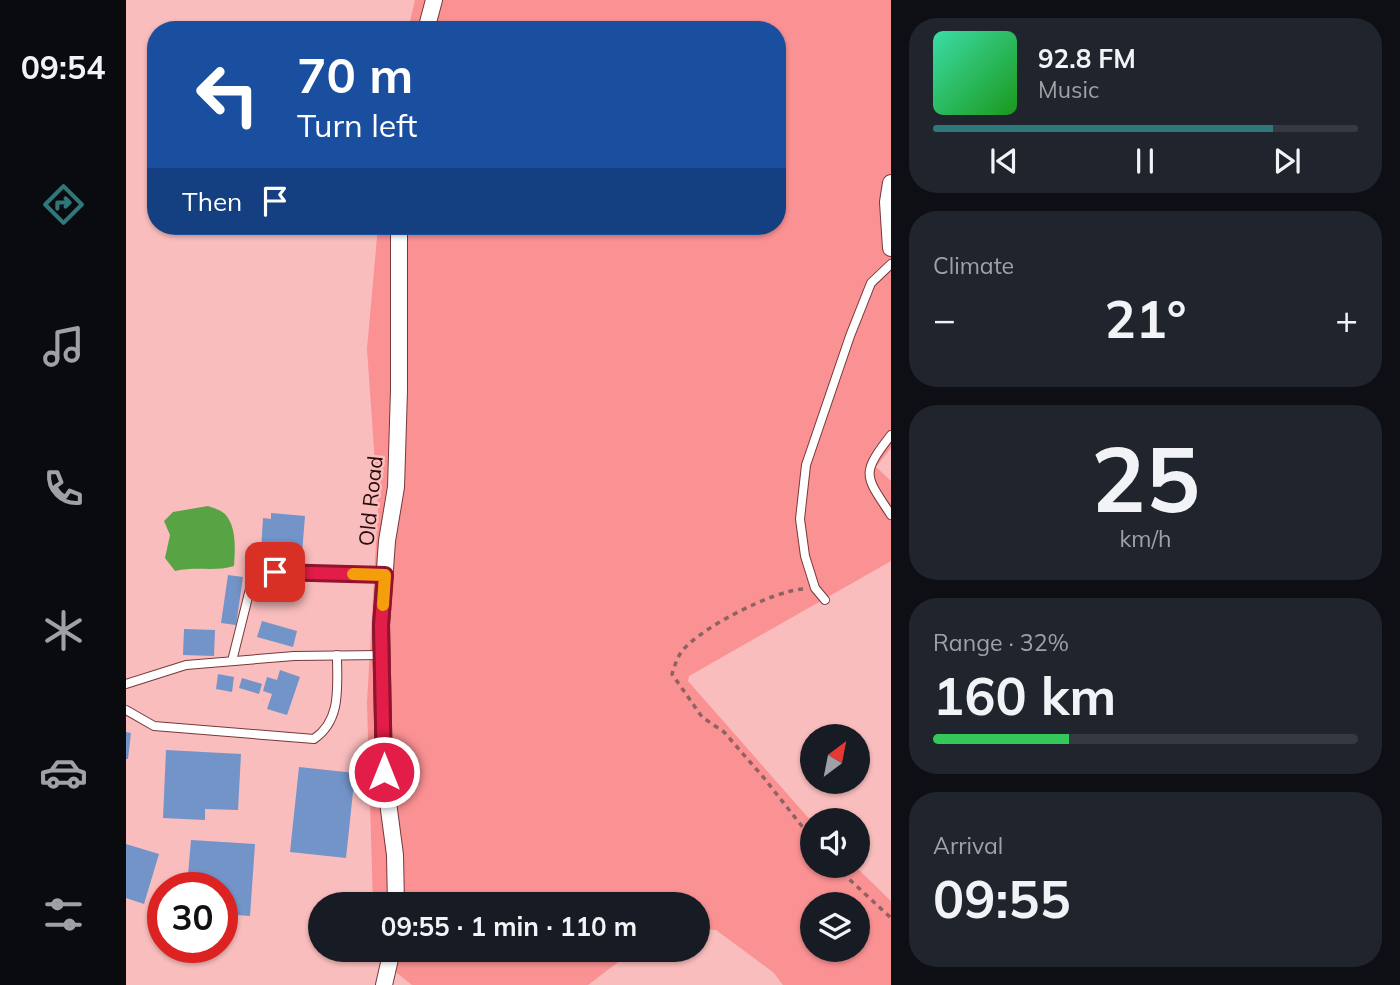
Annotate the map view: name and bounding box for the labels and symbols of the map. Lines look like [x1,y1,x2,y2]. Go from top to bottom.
street label: Old Road [352,454,388,547]
pin [245,542,305,602]
north arrow [800,724,870,794]
position arrow [347,735,421,809]
speed limit sign: 30 [147,872,238,963]

